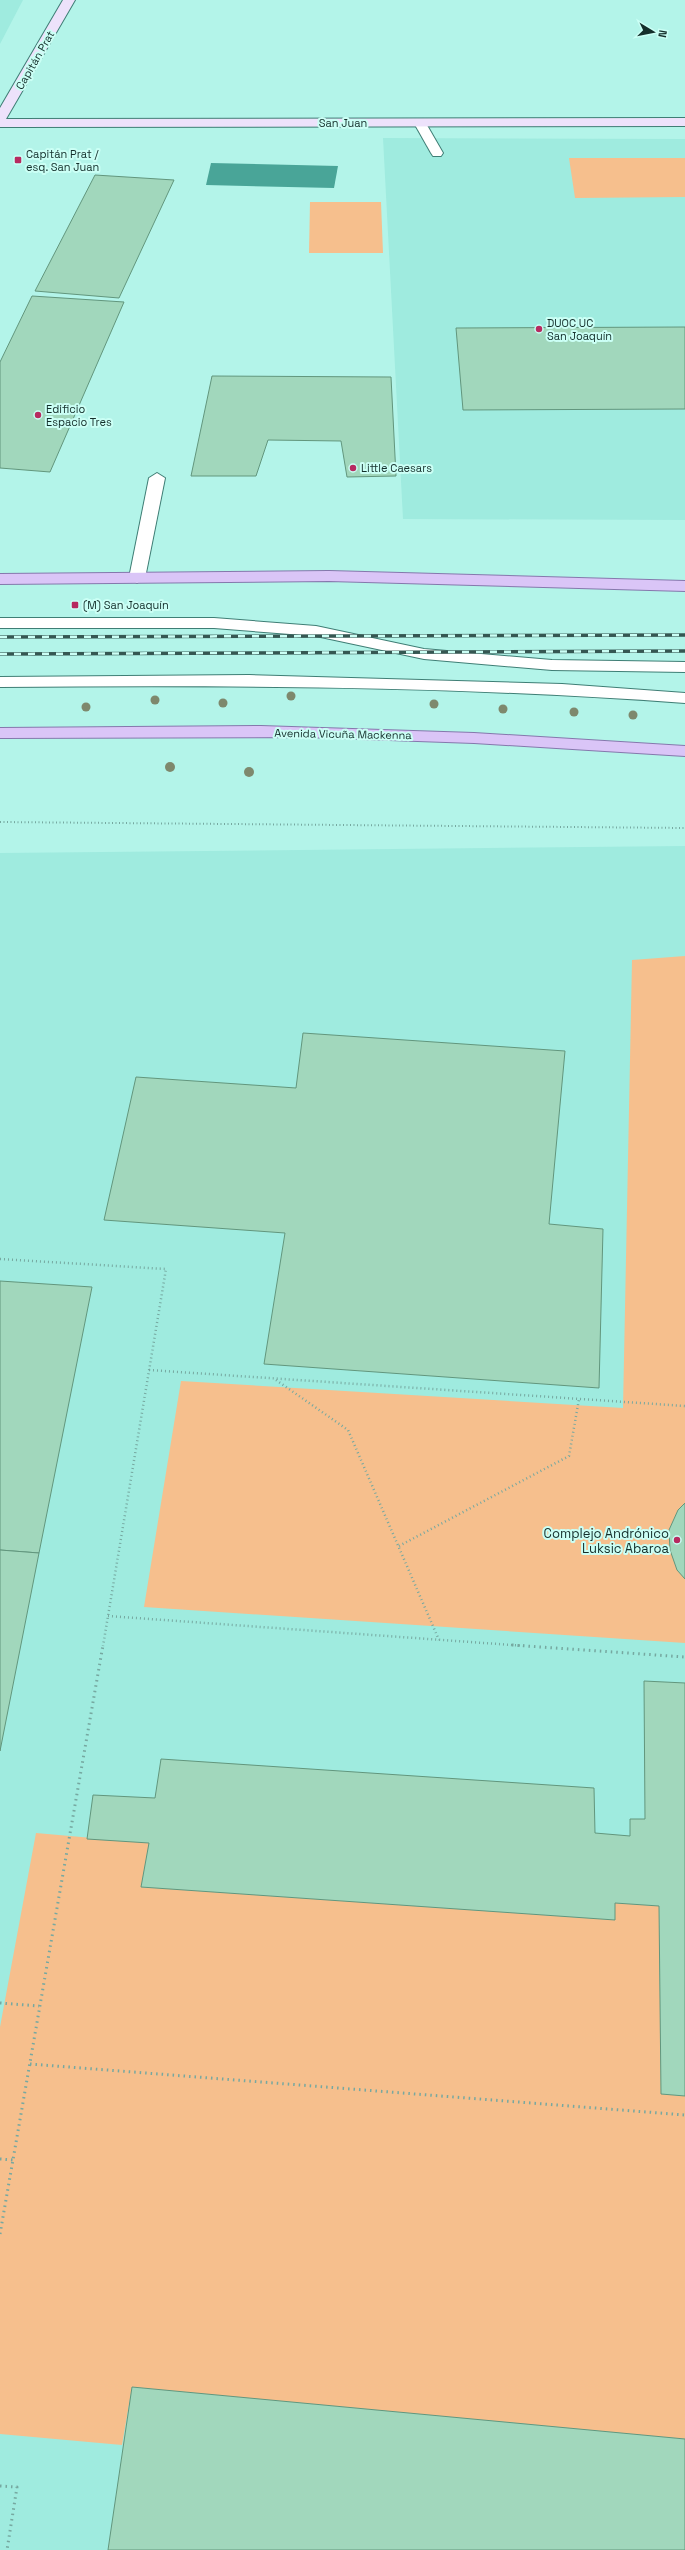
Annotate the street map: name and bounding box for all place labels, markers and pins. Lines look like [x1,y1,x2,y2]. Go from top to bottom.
place label: Capitán Prat / esq. San Juan [26,147,100,174]
marker: Capitán Prat / esq. San Juan [13,155,23,165]
place label: DUOC UC San Joaquín [547,316,612,343]
marker: DUOC UC San Joaquín [534,324,544,334]
place label: Edificio Espacio Tres [46,402,112,429]
marker: Edificio Espacio Tres [33,410,43,420]
place label: Little Caesars [361,461,432,475]
marker: Little Caesars [348,463,358,473]
place label: (M) San Joaquín [83,598,169,612]
marker: (M) San Joaquín [70,600,80,610]
place label: Complejo Andrónico Luksic Abaroa [544,1525,670,1557]
marker: Complejo Andrónico Luksic Abaroa [672,1535,682,1545]

